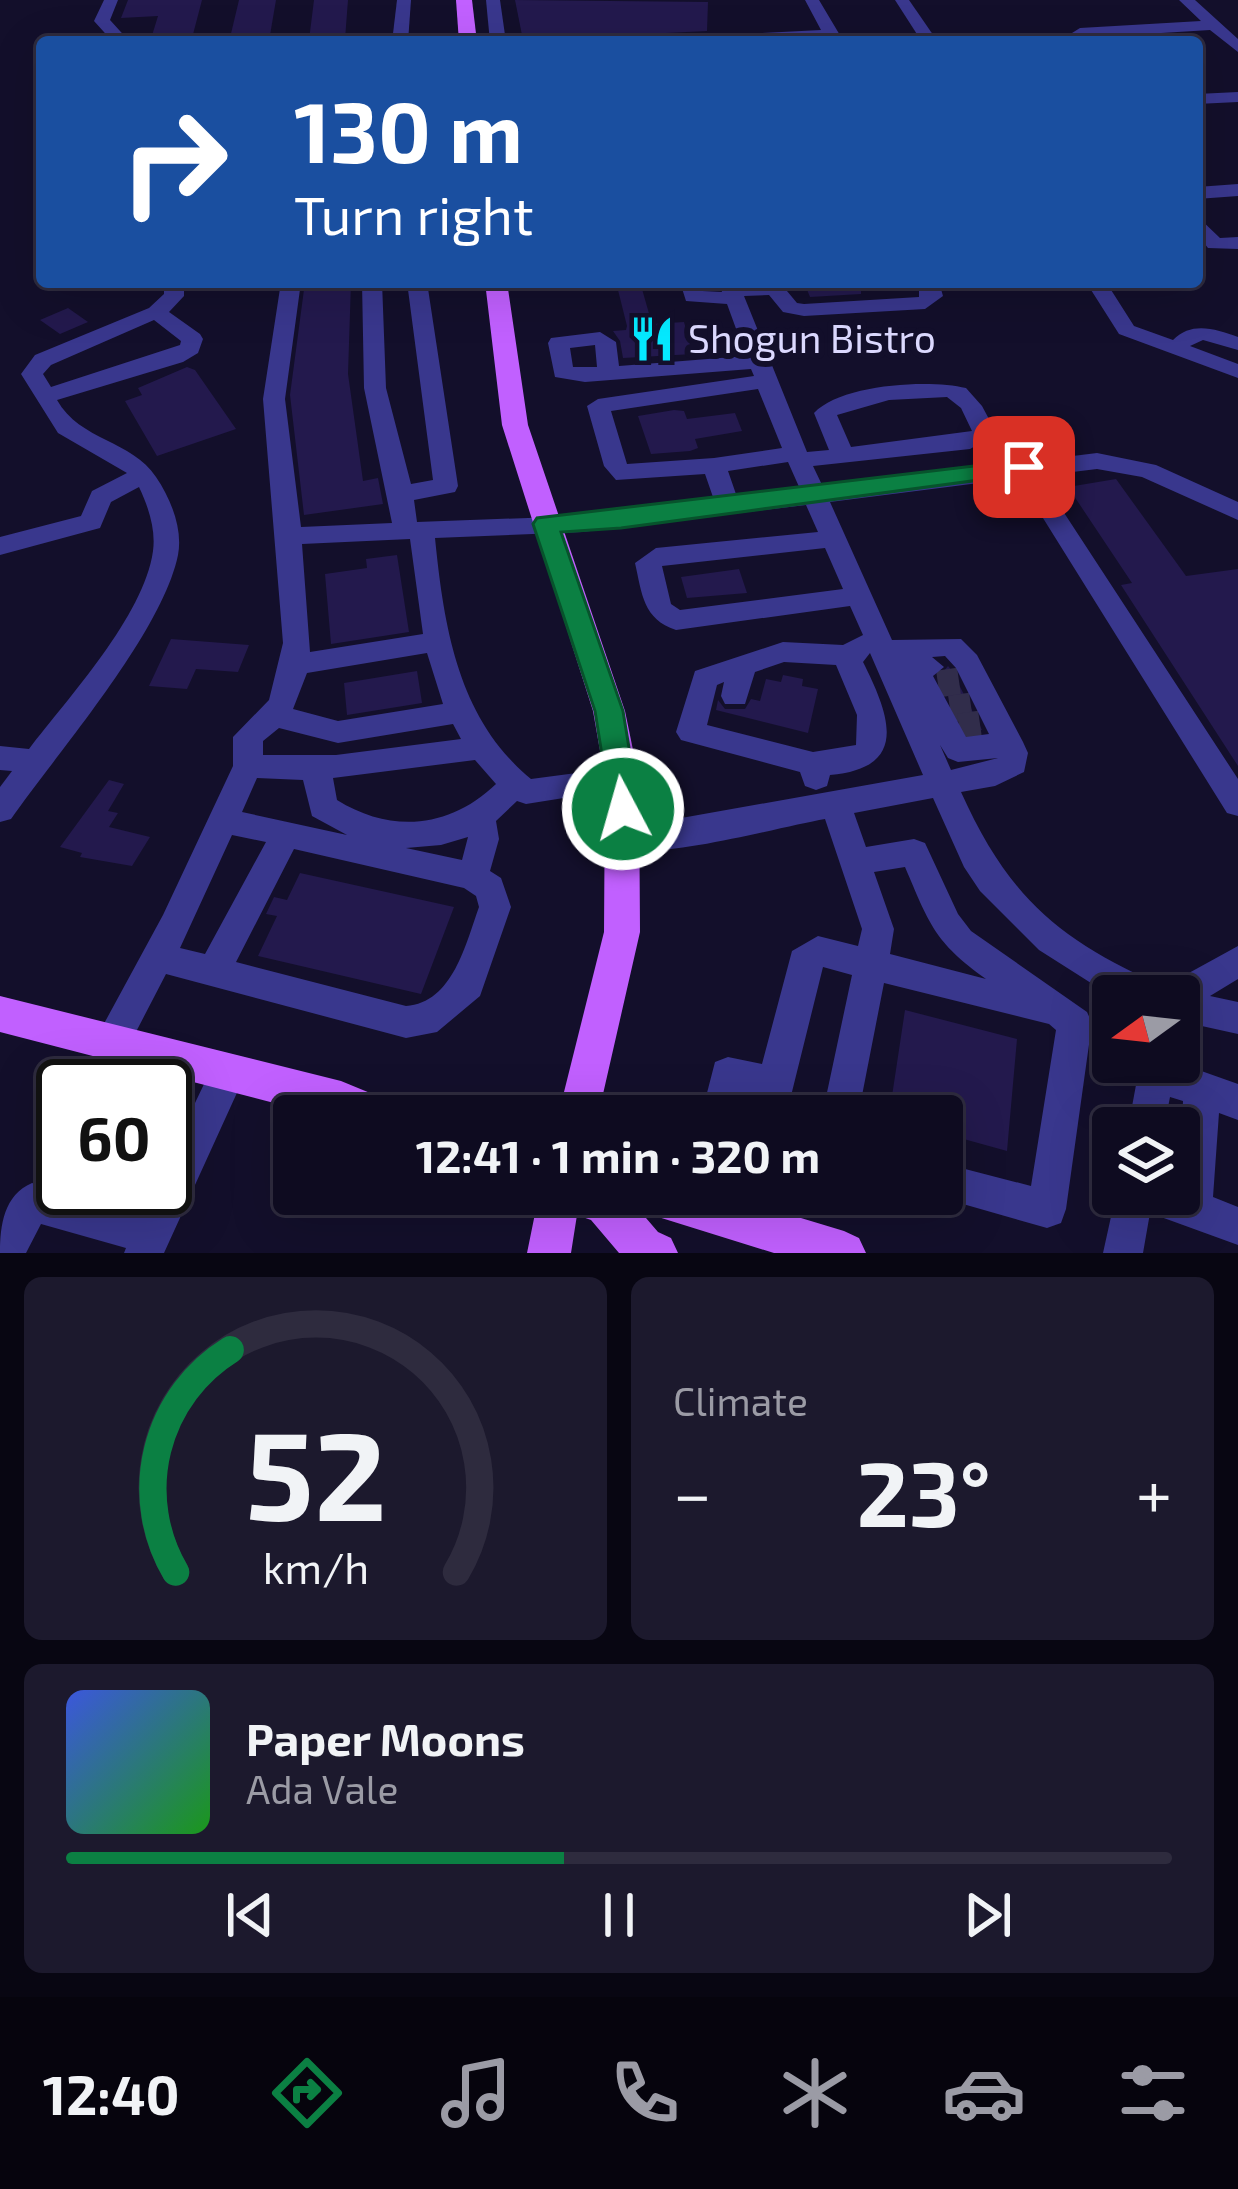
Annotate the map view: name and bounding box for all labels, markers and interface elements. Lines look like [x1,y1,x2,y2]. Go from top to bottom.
text: 130 m [294,79,523,180]
icon: right [96,84,252,240]
text: Turn right [294,181,534,246]
restaurant icon: Shogun Bistro [627,314,677,364]
place label: Shogun Bistro [688,314,936,361]
pin [973,416,1075,518]
icon: arrive [991,434,1057,500]
position arrow [560,746,686,872]
north arrow [1092,975,1200,1083]
map controls [1092,975,1200,1215]
speed limit sign: 60 [36,1059,192,1215]
button: layers [1092,1107,1200,1215]
text: 12:41 · 1 min · 320 m [416,1128,820,1182]
text: Climate [673,1377,808,1424]
text: 52 [245,1396,386,1546]
text: 23° [856,1437,991,1545]
text: − [673,1452,712,1531]
text: + [1136,1452,1172,1531]
text: km/h [262,1540,369,1592]
text: Paper Moons [246,1711,525,1765]
text: Ada Vale [246,1765,398,1812]
icon: previous [217,1882,283,1948]
icon: pause [586,1882,652,1948]
icon: next [955,1882,1021,1948]
icon: directions [265,2051,349,2135]
icon: music [434,2051,518,2135]
icon: phone [603,2051,687,2135]
icon: climate [773,2051,857,2135]
icon: car [942,2051,1026,2135]
icon: filters [1111,2051,1195,2135]
text: 12:40 [43,2061,180,2126]

